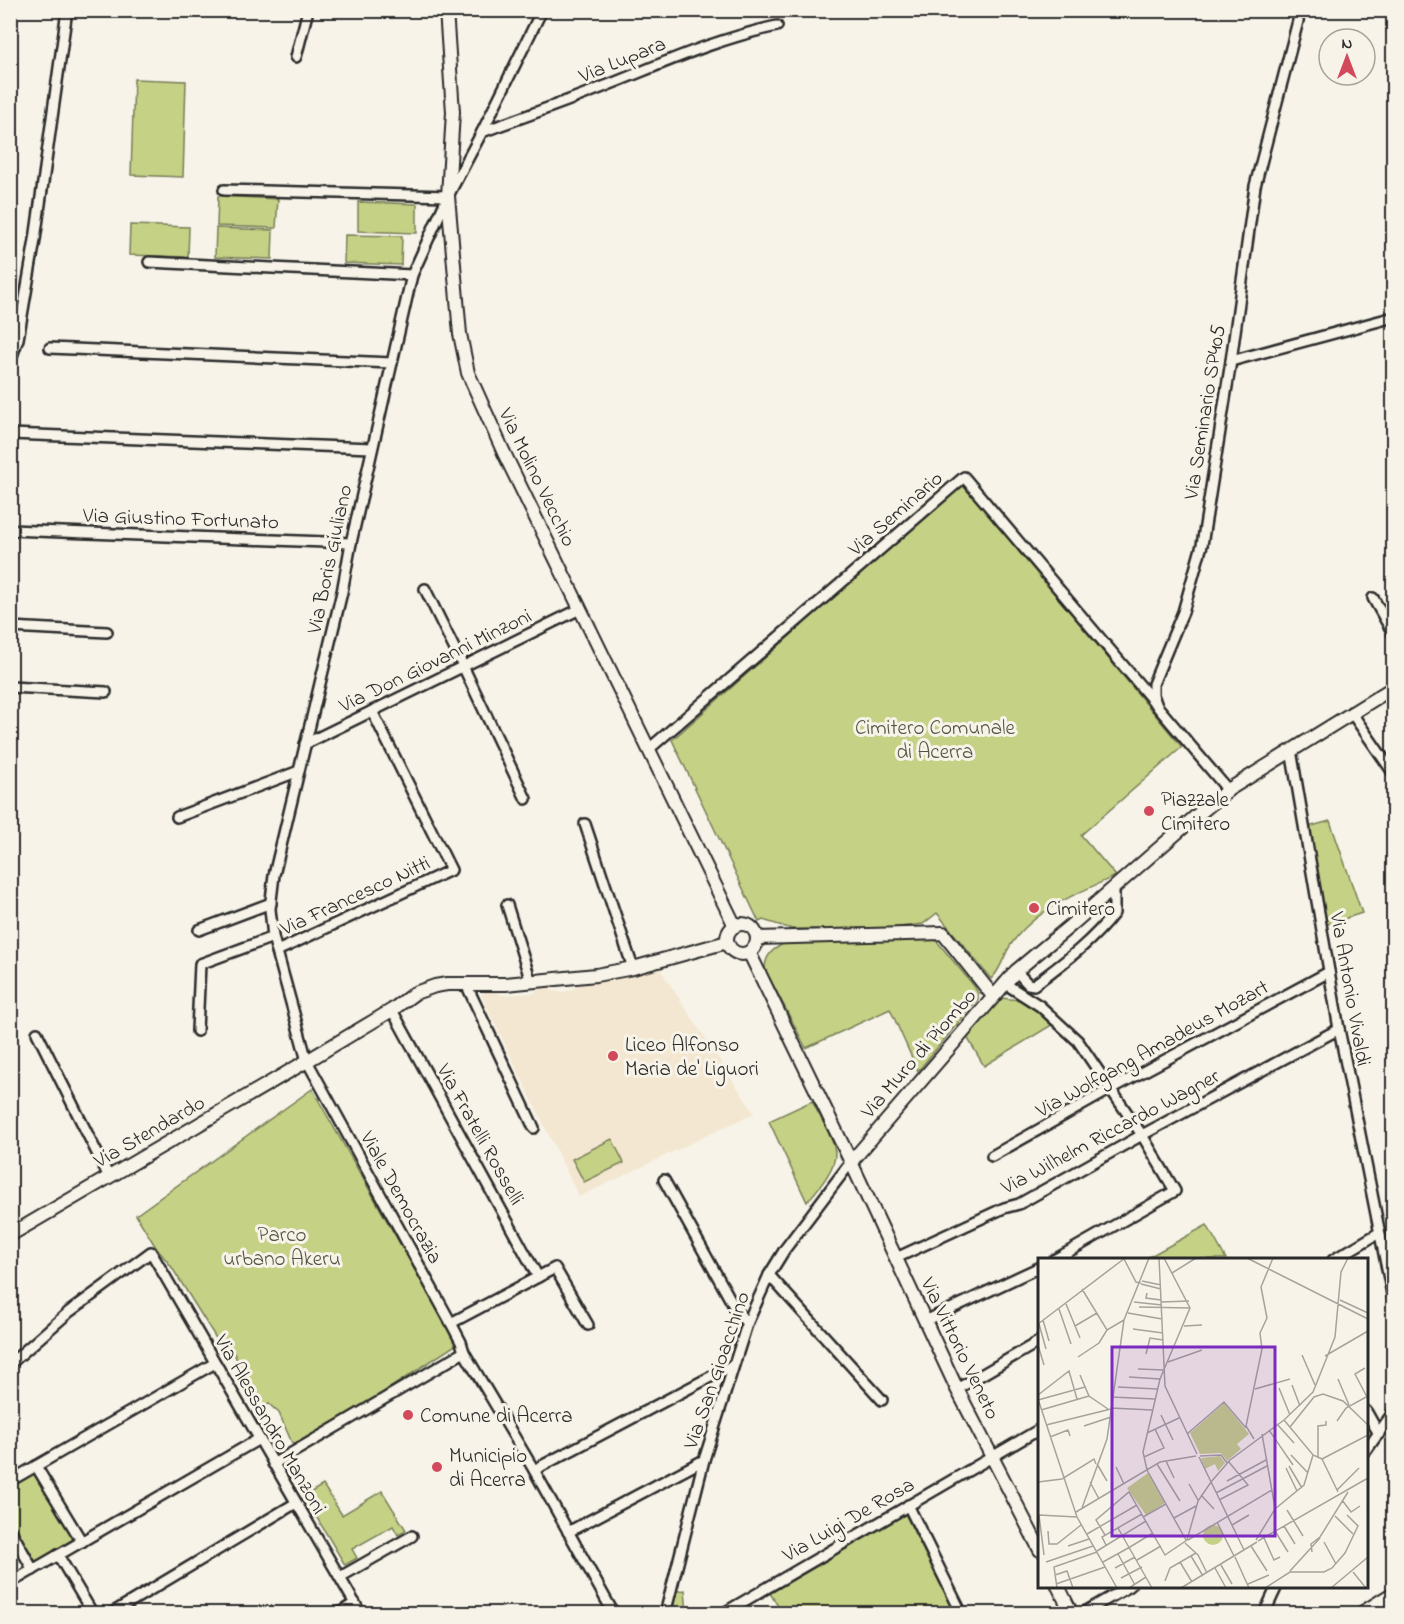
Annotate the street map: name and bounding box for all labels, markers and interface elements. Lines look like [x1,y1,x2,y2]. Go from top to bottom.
north arrow [1317,27,1377,87]
street label: Via Lupara [574,30,671,92]
text: N [1342,32,1353,56]
street label: Via Seminario SP405 [1177,323,1235,503]
street label: Via Molino Vecchio [489,403,583,552]
street label: Via Seminario [842,465,950,565]
street label: Via Boris Giuliano [300,482,361,638]
street label: Via Giustino Fortunato [81,502,279,538]
street label: Via Don Giovanni Minzoni [334,602,537,722]
park label: Cimitero Comunale di Acerra [855,714,1016,768]
place label: Piazzale Cimitero [1161,786,1230,840]
marker: Piazzale Cimitero [1142,804,1156,818]
street label: Via Francesco Nitti [275,849,436,945]
place label: Cimitero [1046,895,1115,925]
marker: Cimitero [1027,901,1041,915]
street label: Via Antonio Vivaldi [1321,909,1377,1069]
street label: Via Wolfgang Amadeus Mozart [1030,973,1276,1129]
street label: Via Muro di Piombo [854,983,984,1127]
place label: Liceo Alfonso Maria de' Liguori [625,1031,759,1087]
marker: Liceo Alfonso Maria de' Liguori [606,1049,620,1063]
street label: Via Fratelli Rosselli [427,1058,531,1211]
street label: Via Wilhelm Riccardo Wagner [995,1062,1227,1205]
street label: Via Stendardo [88,1089,211,1177]
street label: Viale Democrazia [351,1125,449,1270]
park label: Parco urbano Akeru [223,1221,341,1275]
inset map [1038,1258,1368,1588]
street label: Via Vittorio Veneto [911,1272,1007,1425]
street label: Via San Gioacchino [677,1288,759,1454]
street label: Via Alessandro Manzoni [205,1329,333,1520]
place label: Comune di Acerra [420,1402,573,1432]
marker: Comune di Acerra [401,1408,415,1422]
place label: Municipio di Acerra [449,1442,527,1496]
marker: Municipio di Acerra [430,1460,444,1474]
street label: Via Luigi De Rosa [777,1471,922,1573]

